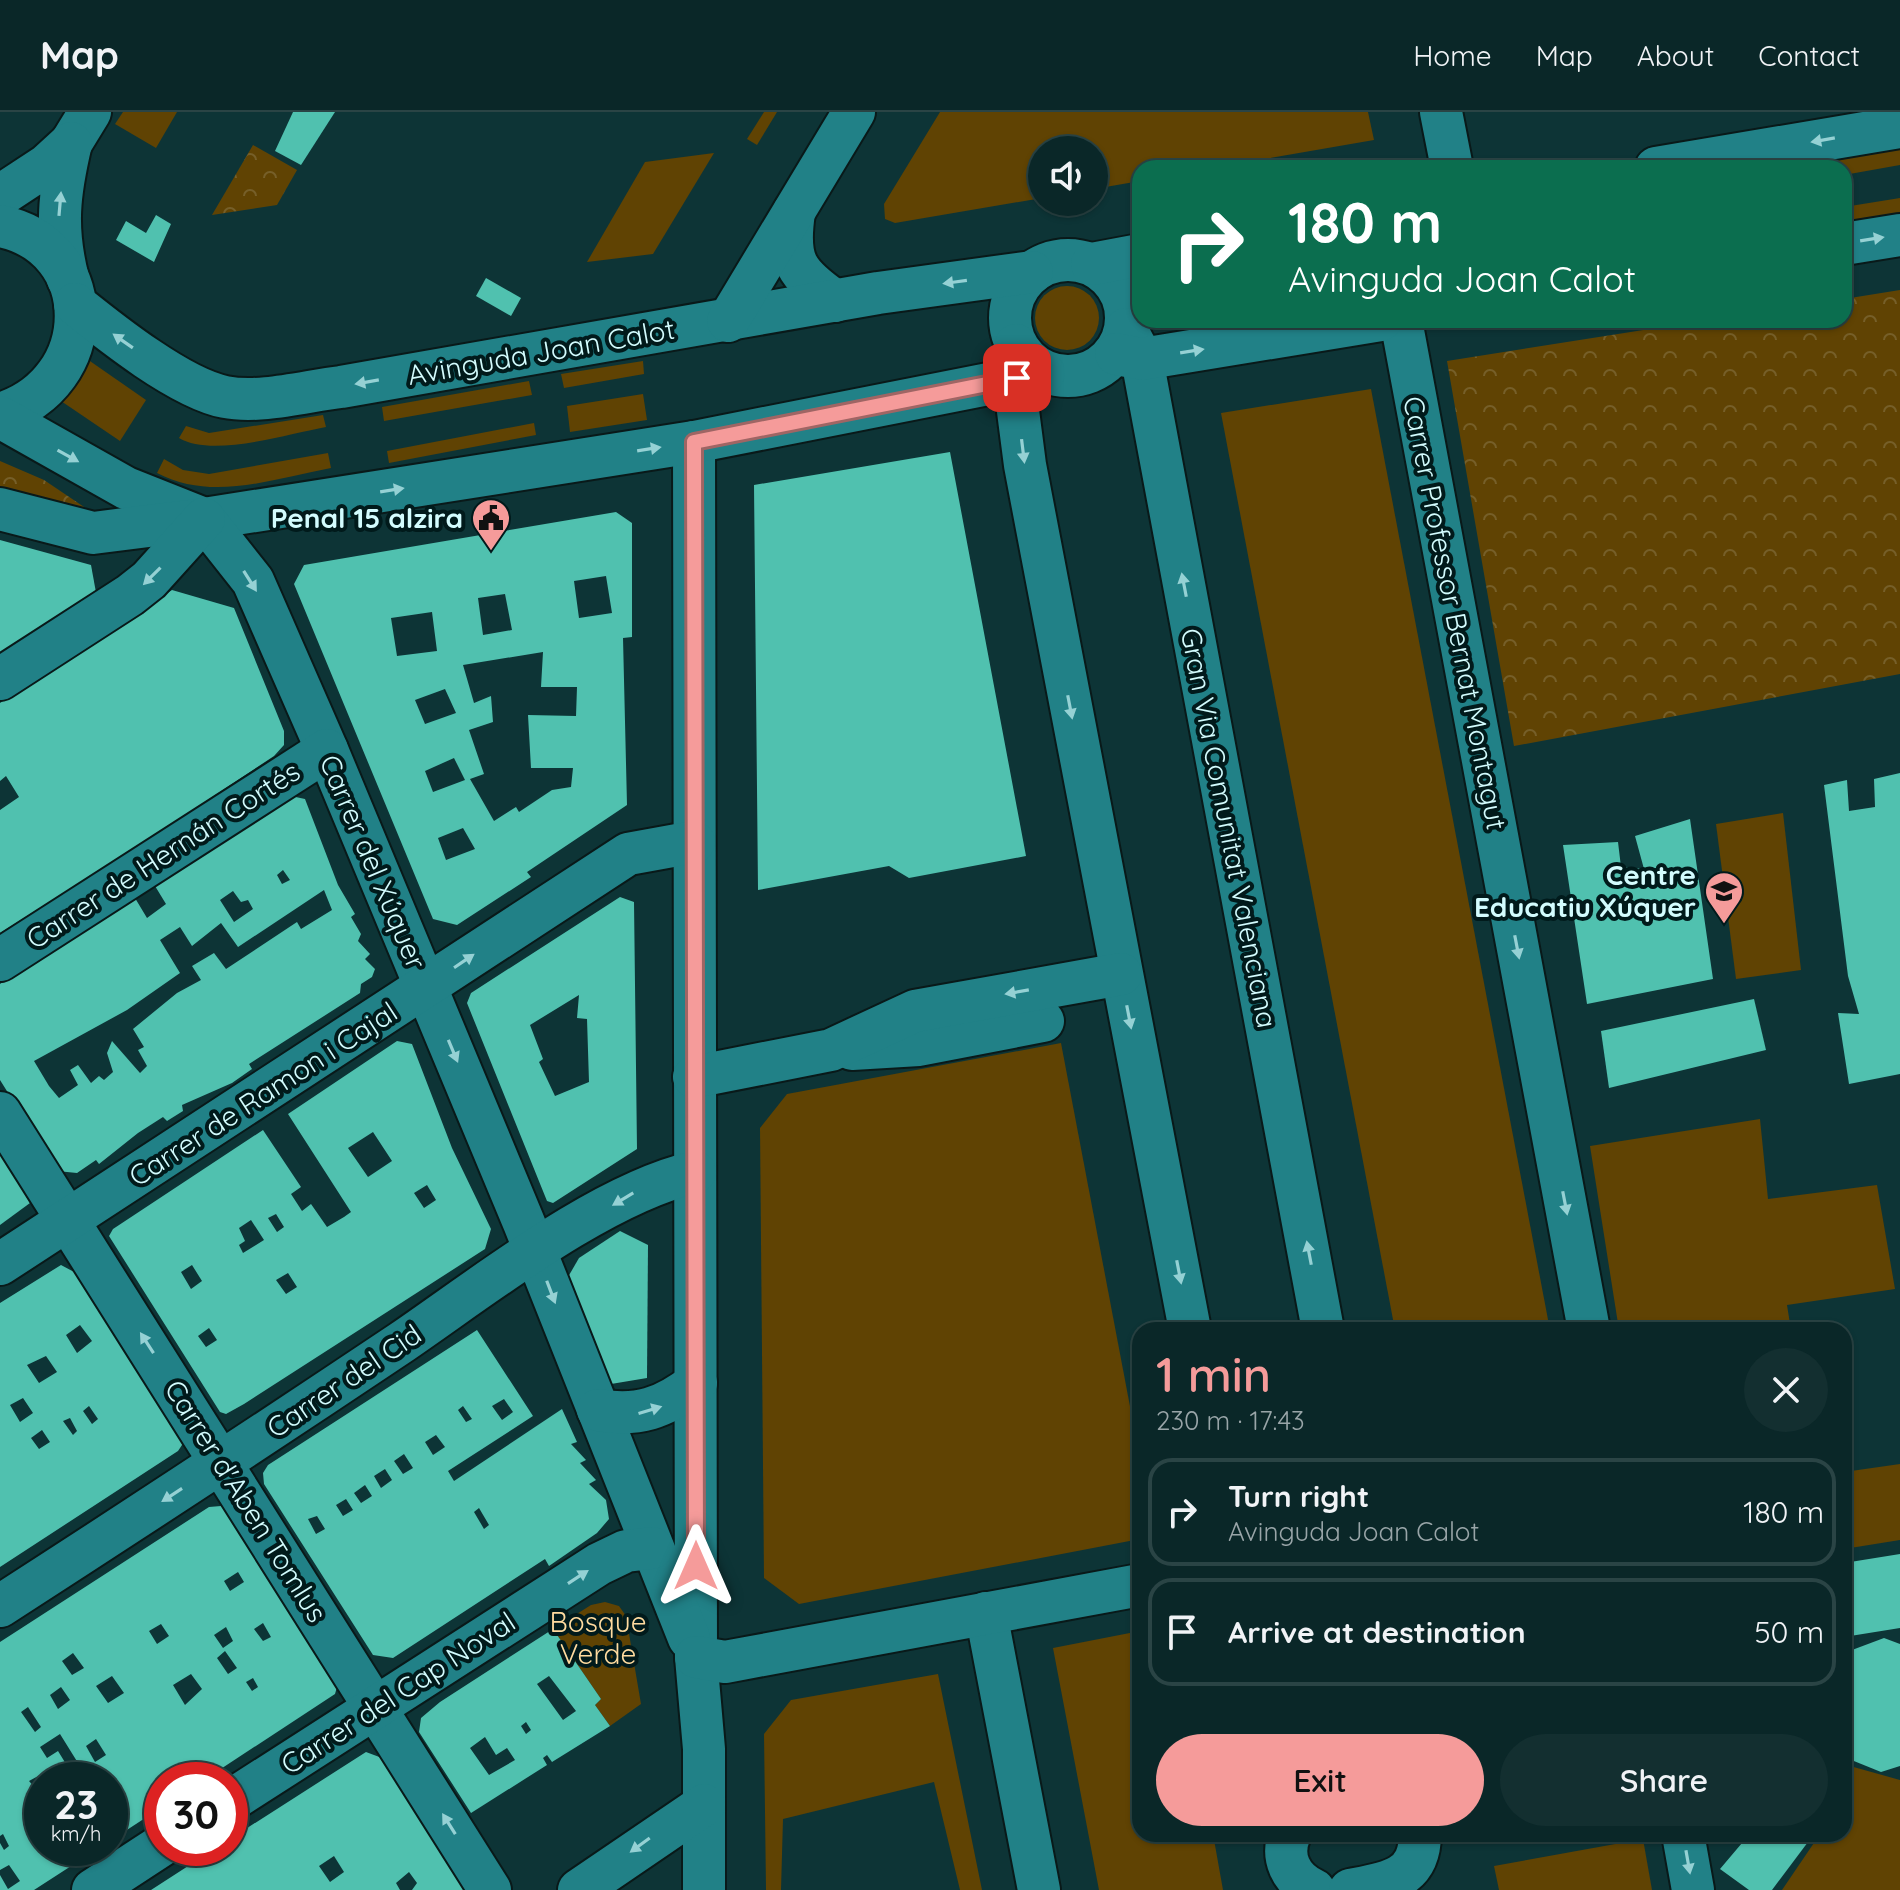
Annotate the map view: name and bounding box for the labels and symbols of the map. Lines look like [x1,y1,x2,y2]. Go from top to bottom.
one-way arrow [1810,134,1835,147]
one-way arrow [54,191,67,216]
one-way arrow [1860,233,1885,245]
one-way arrow [942,276,967,289]
street label: Avinguda Joan Calot [405,311,677,392]
one-way arrow [112,334,133,349]
pin [983,344,1051,412]
one-way arrow [1180,344,1205,356]
one-way arrow [354,376,379,389]
street label: Carrer Professor Bernat Montagut [1396,393,1515,833]
one-way arrow [1017,439,1030,464]
one-way arrow [637,442,662,455]
one-way arrow [56,449,79,462]
one-way arrow [380,483,405,496]
public building icon: Penal 15 alzira [470,497,512,552]
place label: Penal 15 alzira [271,500,463,535]
one-way arrow [143,566,161,585]
one-way arrow [243,570,257,592]
one-way arrow [1178,572,1190,597]
street label: Gran Via Comunitat Valenciana [1174,625,1285,1031]
one-way arrow [1065,694,1077,719]
street label: Carrer del Xúquer [313,749,434,974]
street label: Carrer de Hernán Cortés [19,753,306,956]
place label: Centre Educatiu Xúquer [1474,857,1696,924]
school or university icon: Centre Educatiu Xúquer [1703,870,1745,925]
one-way arrow [1512,935,1524,960]
one-way arrow [453,954,474,969]
one-way arrow [1004,987,1029,999]
street label: Carrer de Ramon i Cajal [122,994,403,1193]
one-way arrow [1124,1005,1136,1030]
one-way arrow [446,1039,459,1063]
one-way arrow [1560,1191,1572,1216]
one-way arrow [612,1192,634,1206]
one-way arrow [1302,1241,1314,1266]
one-way arrow [1173,1260,1185,1285]
one-way arrow [545,1280,558,1304]
street label: Carrer del Cid [260,1316,428,1445]
one-way arrow [140,1332,155,1353]
street label: Carrer d'Aben Tomlus [158,1373,335,1628]
one-way arrow [638,1403,662,1415]
one-way arrow [161,1488,182,1503]
position arrow [654,1524,738,1608]
one-way arrow [567,1570,589,1584]
street label: Carrer del Cap Noval [274,1604,522,1781]
park label: Bosque Verde [550,1604,646,1671]
speed limit sign: 30 [144,1762,248,1866]
one-way arrow [442,1813,456,1835]
one-way arrow [630,1837,650,1853]
one-way arrow [1683,1850,1695,1875]

